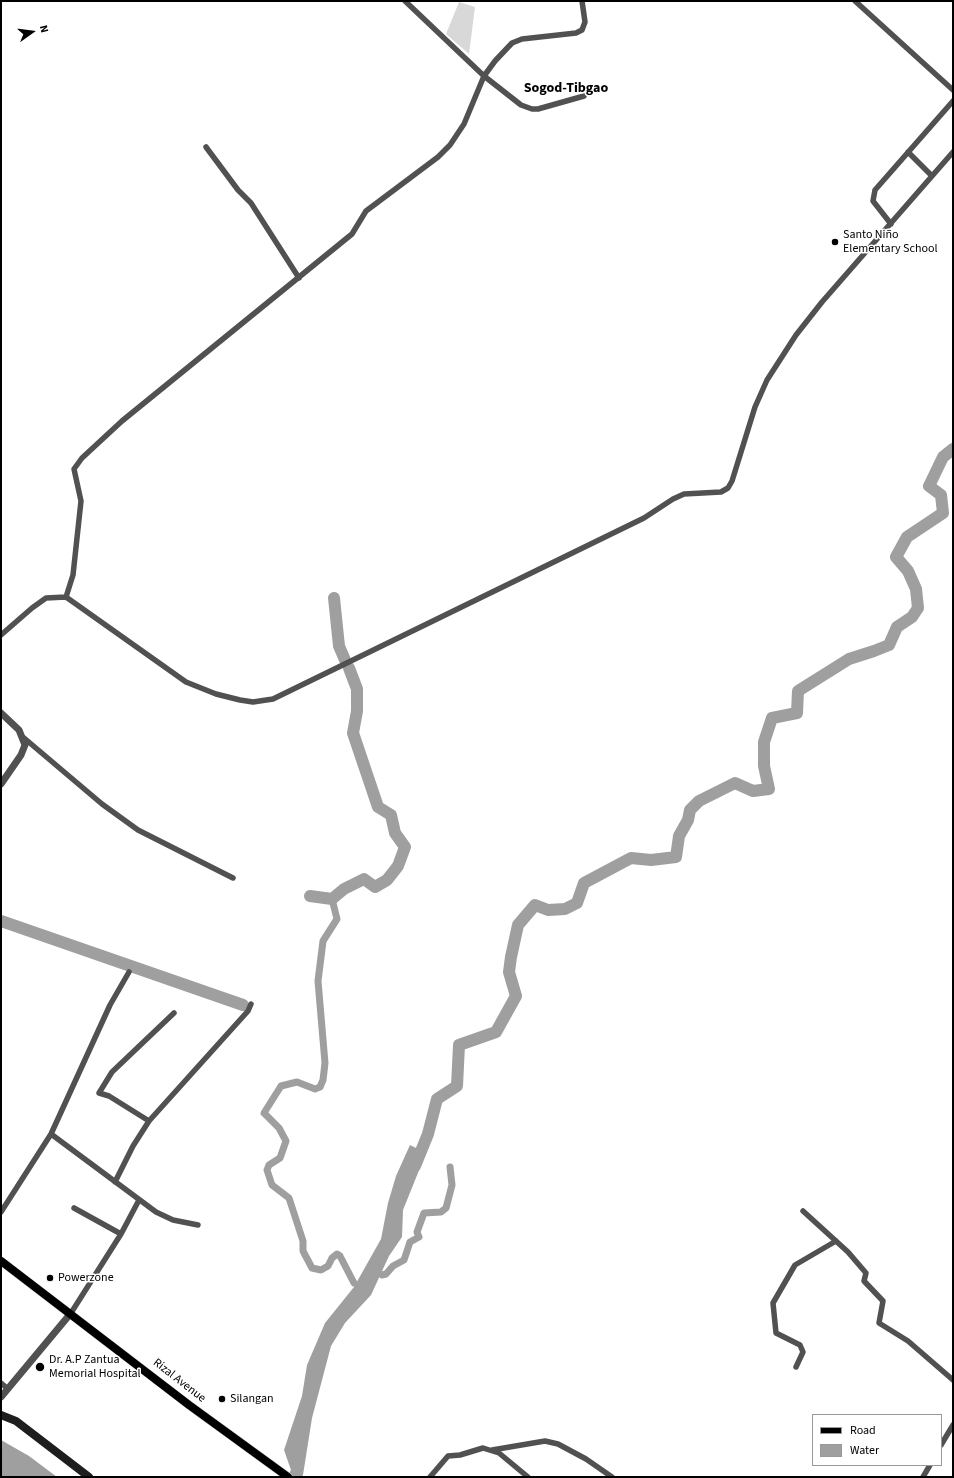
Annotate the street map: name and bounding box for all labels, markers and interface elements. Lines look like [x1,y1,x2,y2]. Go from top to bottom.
north arrow [12,12,52,52]
text: N [36,24,52,34]
district label: Sogod-Tibgao [524,81,608,97]
place label: Santo Niño Elementary School [843,228,938,256]
marker: Santo Niño Elementary School [830,237,840,247]
place label: Powerzone [58,1271,114,1285]
marker: Powerzone [45,1273,55,1283]
place label: Dr. A.P Zantua Memorial Hospital [49,1353,141,1381]
street label: Rizal Avenue [150,1356,208,1406]
marker: Dr. A.P Zantua Memorial Hospital [34,1361,46,1373]
place label: Silangan [230,1392,273,1406]
marker: Silangan [217,1394,227,1404]
legend [812,1414,942,1466]
text: Road [850,1422,876,1439]
text: Water [850,1442,879,1459]

